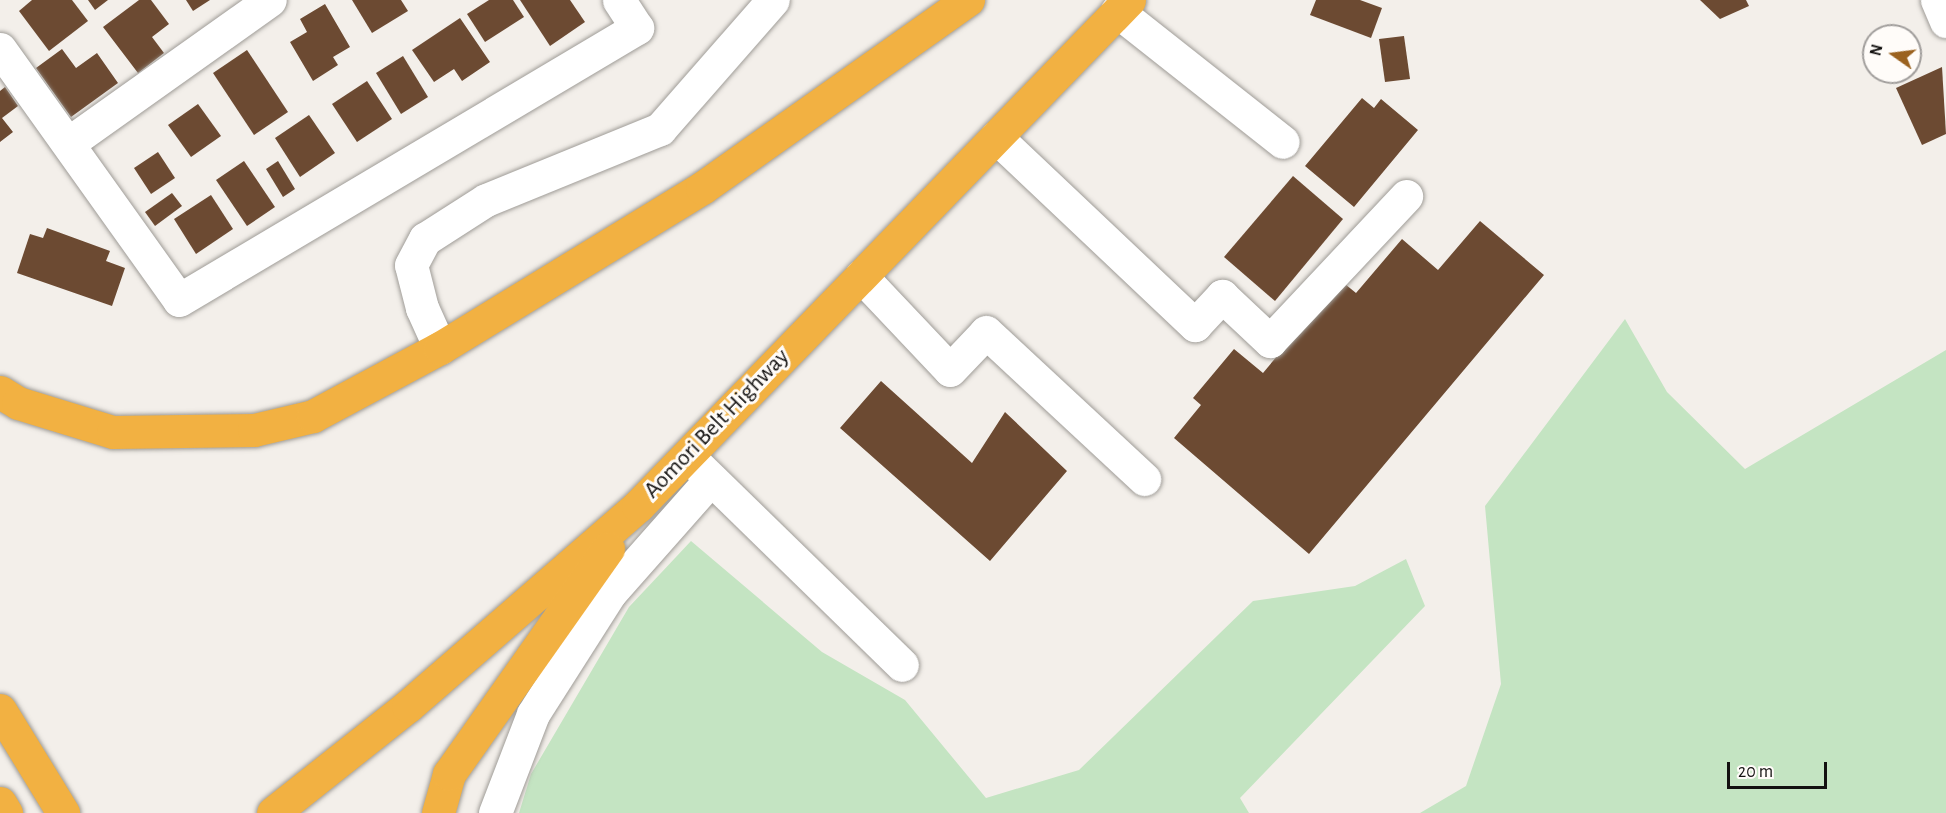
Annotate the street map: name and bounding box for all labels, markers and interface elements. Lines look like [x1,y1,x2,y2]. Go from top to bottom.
north arrow [1862,24,1922,84]
text: N [1867,43,1886,57]
street label: Aomori Belt Highway [638,343,796,505]
scale bar [1730,750,1830,788]
text: 20 m [1738,763,1773,781]

